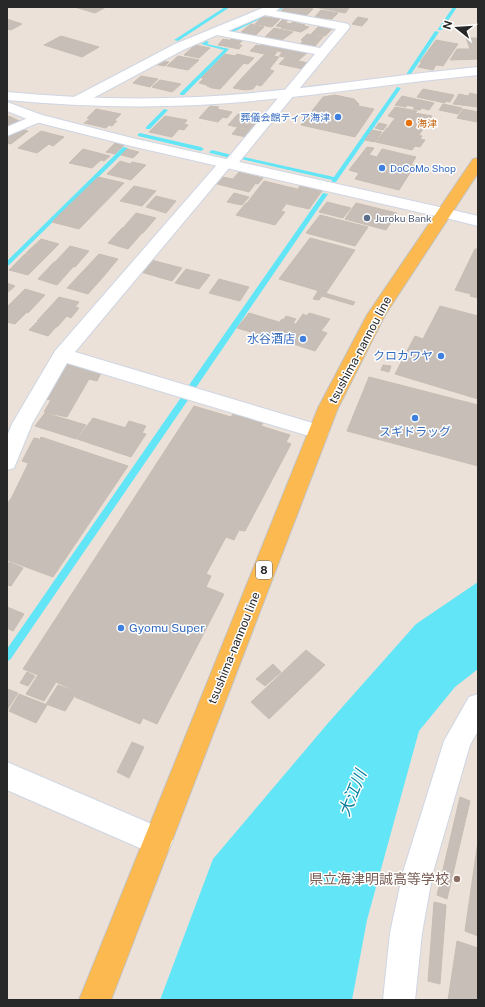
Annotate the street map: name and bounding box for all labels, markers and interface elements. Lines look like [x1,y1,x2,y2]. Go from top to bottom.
north arrow [437,8,477,48]
text: N [440,19,454,31]
place label: 葬儀会館ティア海津 [241,111,330,123]
marker: 葬儀会館ティア海津 [333,112,343,122]
place label: 海津 [417,117,437,129]
marker: 海津 [404,118,414,128]
place label: DoCoMo Shop [390,162,456,174]
marker: DoCoMo Shop [377,163,387,173]
place label: Juroku Bank [375,212,432,224]
marker: Juroku Bank [362,213,372,223]
street label: tsushima-nannou line [326,294,394,406]
place label: 水谷酒店 [247,332,295,346]
marker: 水谷酒店 [298,334,308,344]
place label: クロカワヤ [373,349,433,363]
marker: クロカワヤ [436,351,446,361]
marker: スギドラッグ [410,413,420,423]
place label: スギドラッグ [379,425,451,439]
road number: 8 [256,561,272,579]
street label: tsushima-nannou line [205,590,263,706]
place label: Gyomu Super [129,621,205,635]
marker: Gyomu Super [116,623,126,633]
water label: 大江川 [335,766,371,819]
place label: 県立海津明誠高等学校 [309,871,449,887]
marker: 県立海津明誠高等学校 [452,874,462,884]

